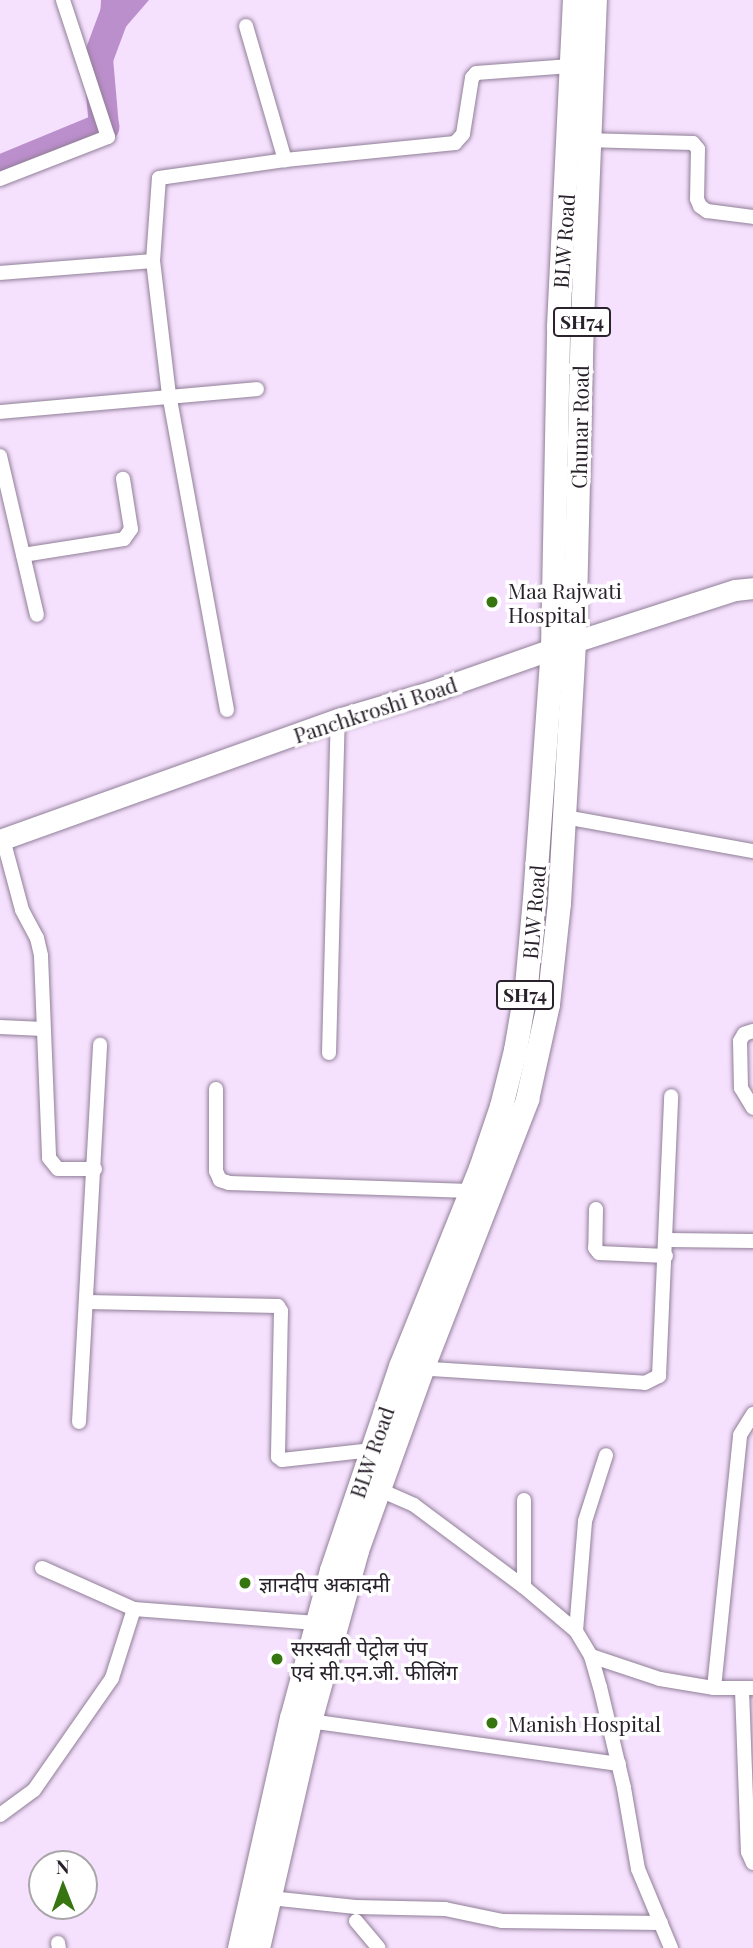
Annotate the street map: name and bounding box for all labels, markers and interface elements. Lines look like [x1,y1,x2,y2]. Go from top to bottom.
street label: BLW Road [547,192,579,290]
road number: SH74 [552,306,612,338]
street label: Chunar Road [565,365,593,489]
place label: Maa Rajwati Hospital [508,577,622,627]
marker: Maa Rajwati Hospital [482,592,502,612]
street label: Panchkroshi Road [290,671,460,747]
street label: BLW Road [516,863,550,961]
road number: SH74 [495,979,555,1010]
street label: BLW Road [344,1403,398,1501]
place label: ज्ञानदीप अकादमी [259,1570,390,1596]
marker: ज्ञानदीप अकादमी [237,1575,253,1591]
place label: सरस्वती पेट्रोल पंप एवं सी.एन.जी. फीलिंग [291,1634,458,1684]
marker: सरस्वती पेट्रोल पंप एवं सी.एन.जी. फीलिंग [269,1651,285,1667]
place label: Manish Hospital [508,1710,661,1736]
marker: Manish Hospital [482,1713,502,1733]
north arrow [28,1850,98,1920]
text: N [56,1853,70,1879]

